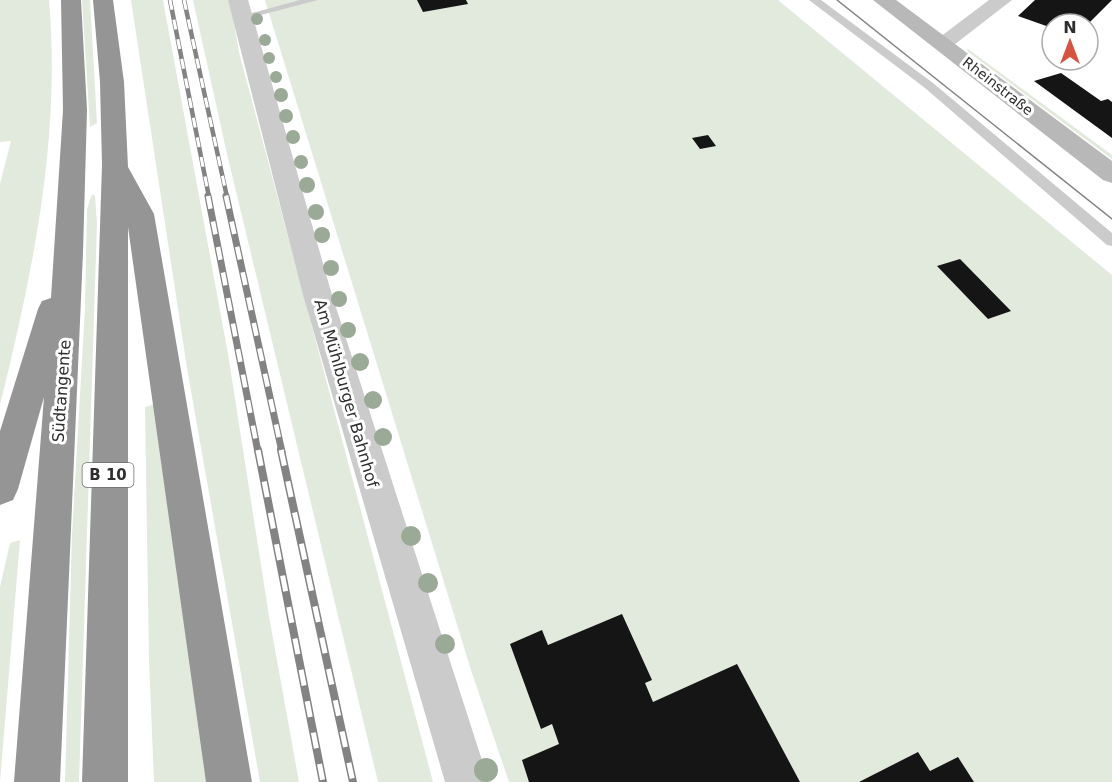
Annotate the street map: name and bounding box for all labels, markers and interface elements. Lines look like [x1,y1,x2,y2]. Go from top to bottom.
north arrow [1040,12,1100,72]
text: N [1063,18,1077,37]
street label: Rheinstraße [960,54,1036,118]
street label: Am Mühlburger Bahnhof [311,297,383,490]
street label: Südtangente [48,339,75,443]
road number: B 10 [82,463,134,487]

